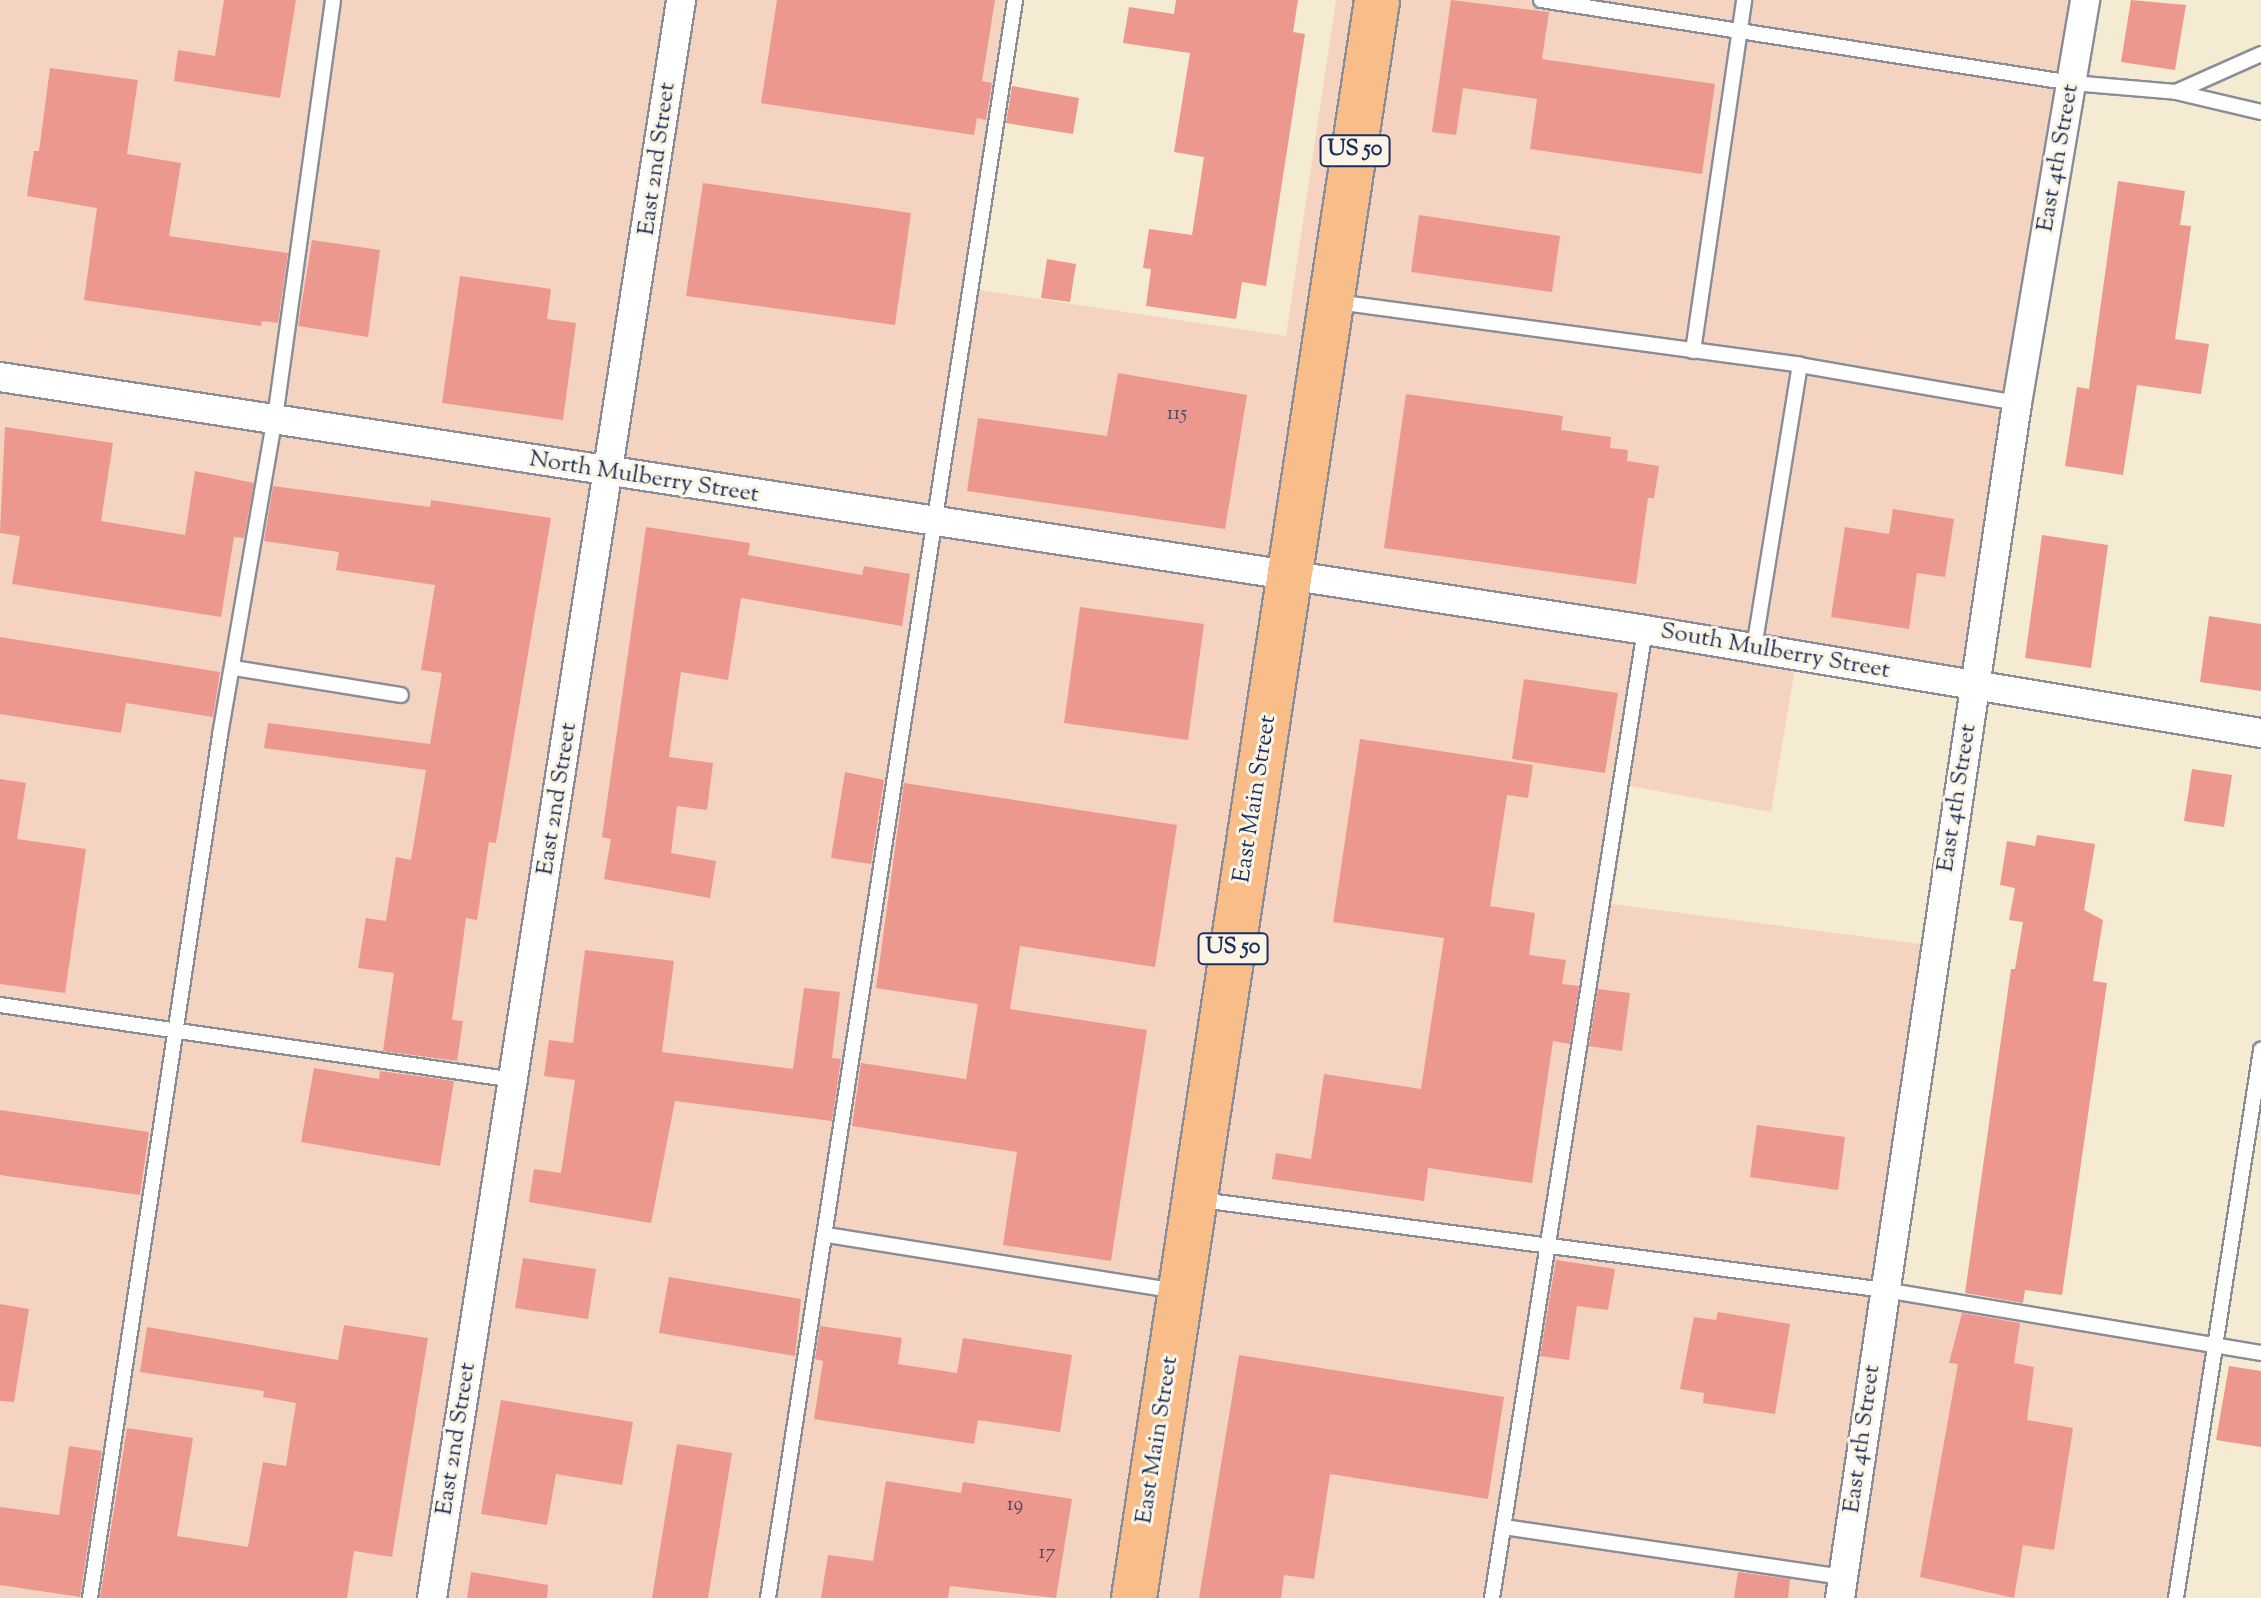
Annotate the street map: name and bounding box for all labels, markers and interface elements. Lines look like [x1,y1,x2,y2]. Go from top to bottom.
street label: East 2nd Street [633,81,683,237]
street label: East 4th Street [2032,82,2086,234]
road number: US 50 [1319,133,1391,169]
house number: 115 [1167,402,1187,426]
street label: North Mulberry Street [527,446,761,510]
street label: South Mulberry Street [1658,618,1892,686]
street label: East Main Street [1229,713,1283,885]
street label: East 2nd Street [532,721,584,877]
street label: East 4th Street [1932,722,1984,874]
road number: US 50 [1197,931,1269,967]
street label: East Main Street [1131,1354,1185,1526]
street label: East 2nd Street [431,1361,483,1517]
street label: East 4th Street [1838,1363,1888,1515]
house number: 19 [1007,1493,1023,1517]
house number: 17 [1039,1541,1055,1565]

